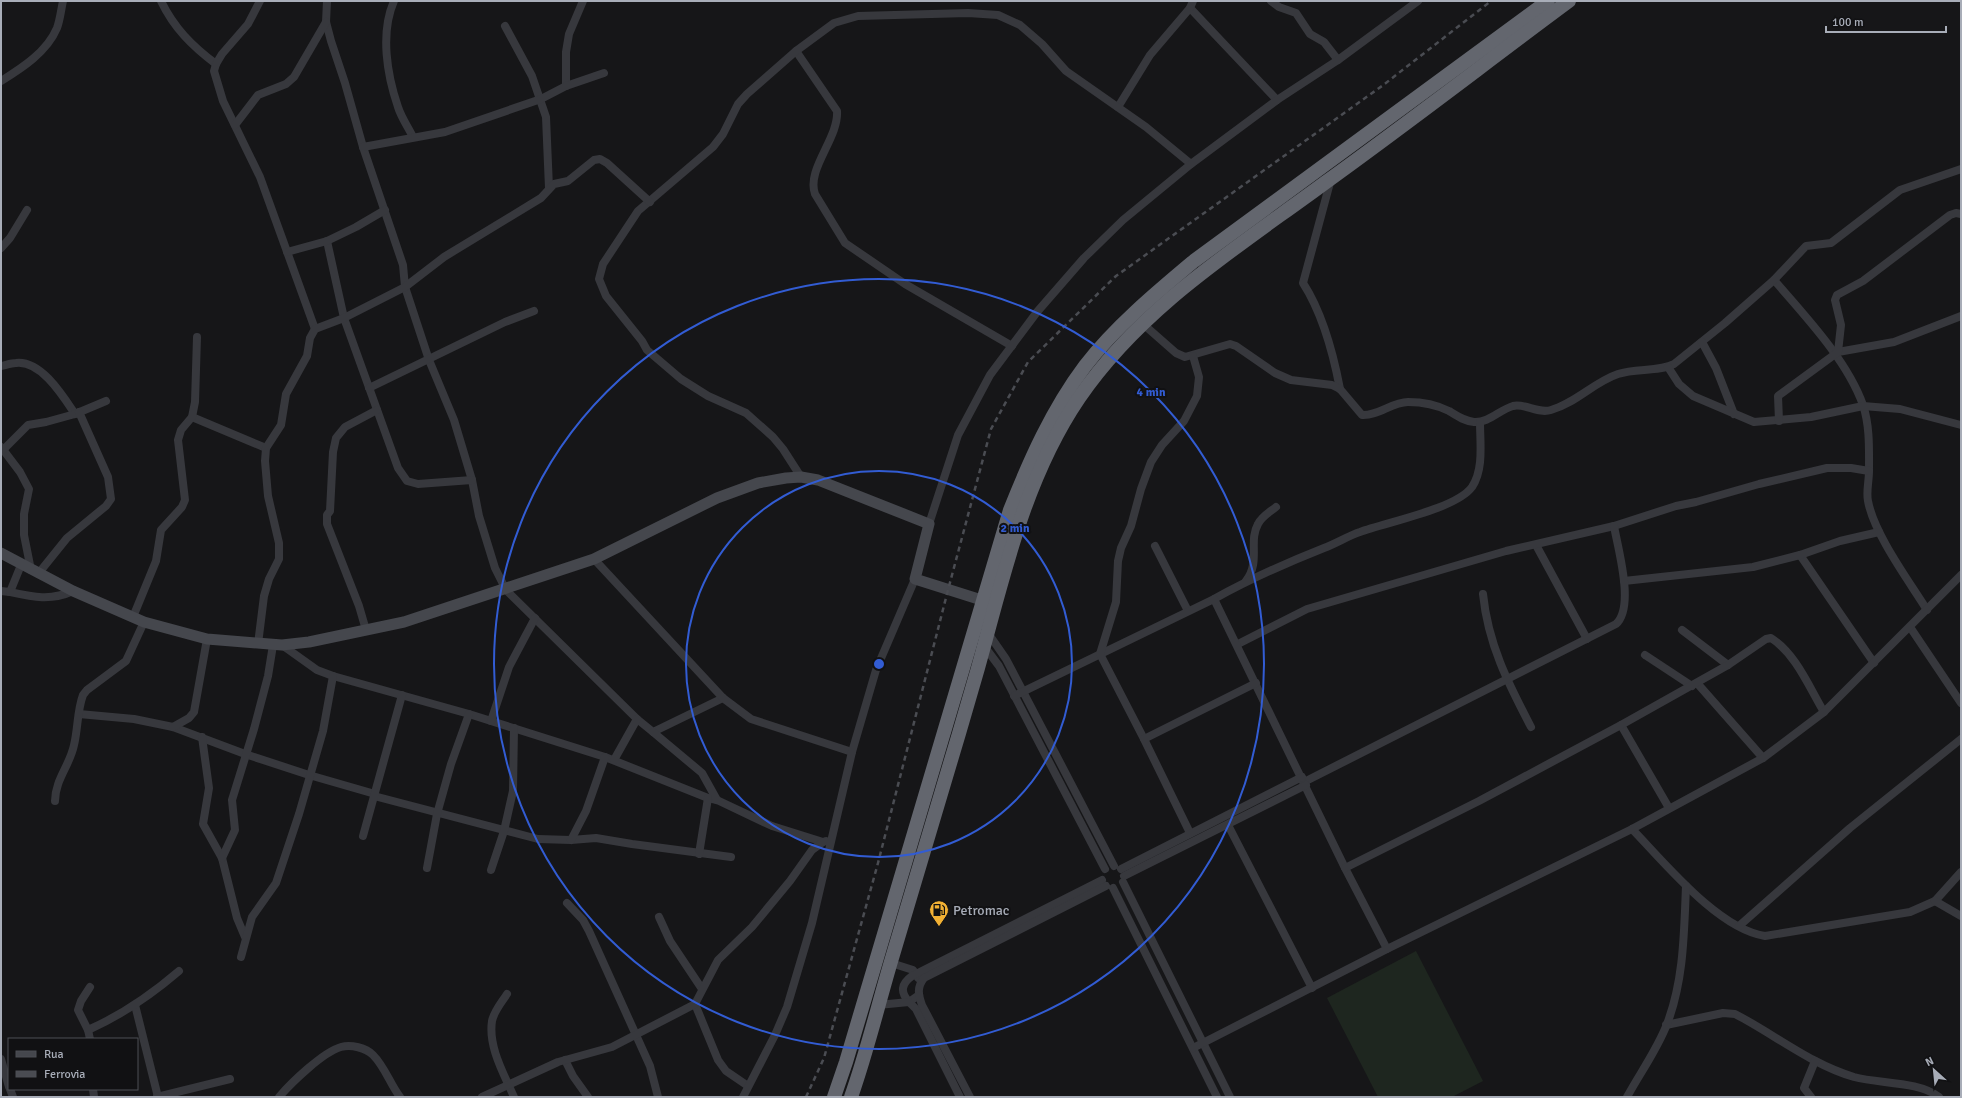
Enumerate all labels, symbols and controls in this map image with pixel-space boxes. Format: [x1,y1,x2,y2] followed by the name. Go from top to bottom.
[1826,8,1946,34] scale bar
[1832,15,1864,30] text: 100 m
[1137,385,1166,400] text: 4 min
[1001,521,1030,536] text: 2 min
[872,657,886,671] centre of rings
[928,899,950,927] fuel station icon: Petromac
[953,902,1010,919] place label: Petromac
[8,1038,138,1090] legend
[44,1047,64,1062] text: Rua
[1914,1050,1954,1090] north arrow
[1923,1054,1936,1069] text: N
[44,1067,85,1082] text: Ferrovia

